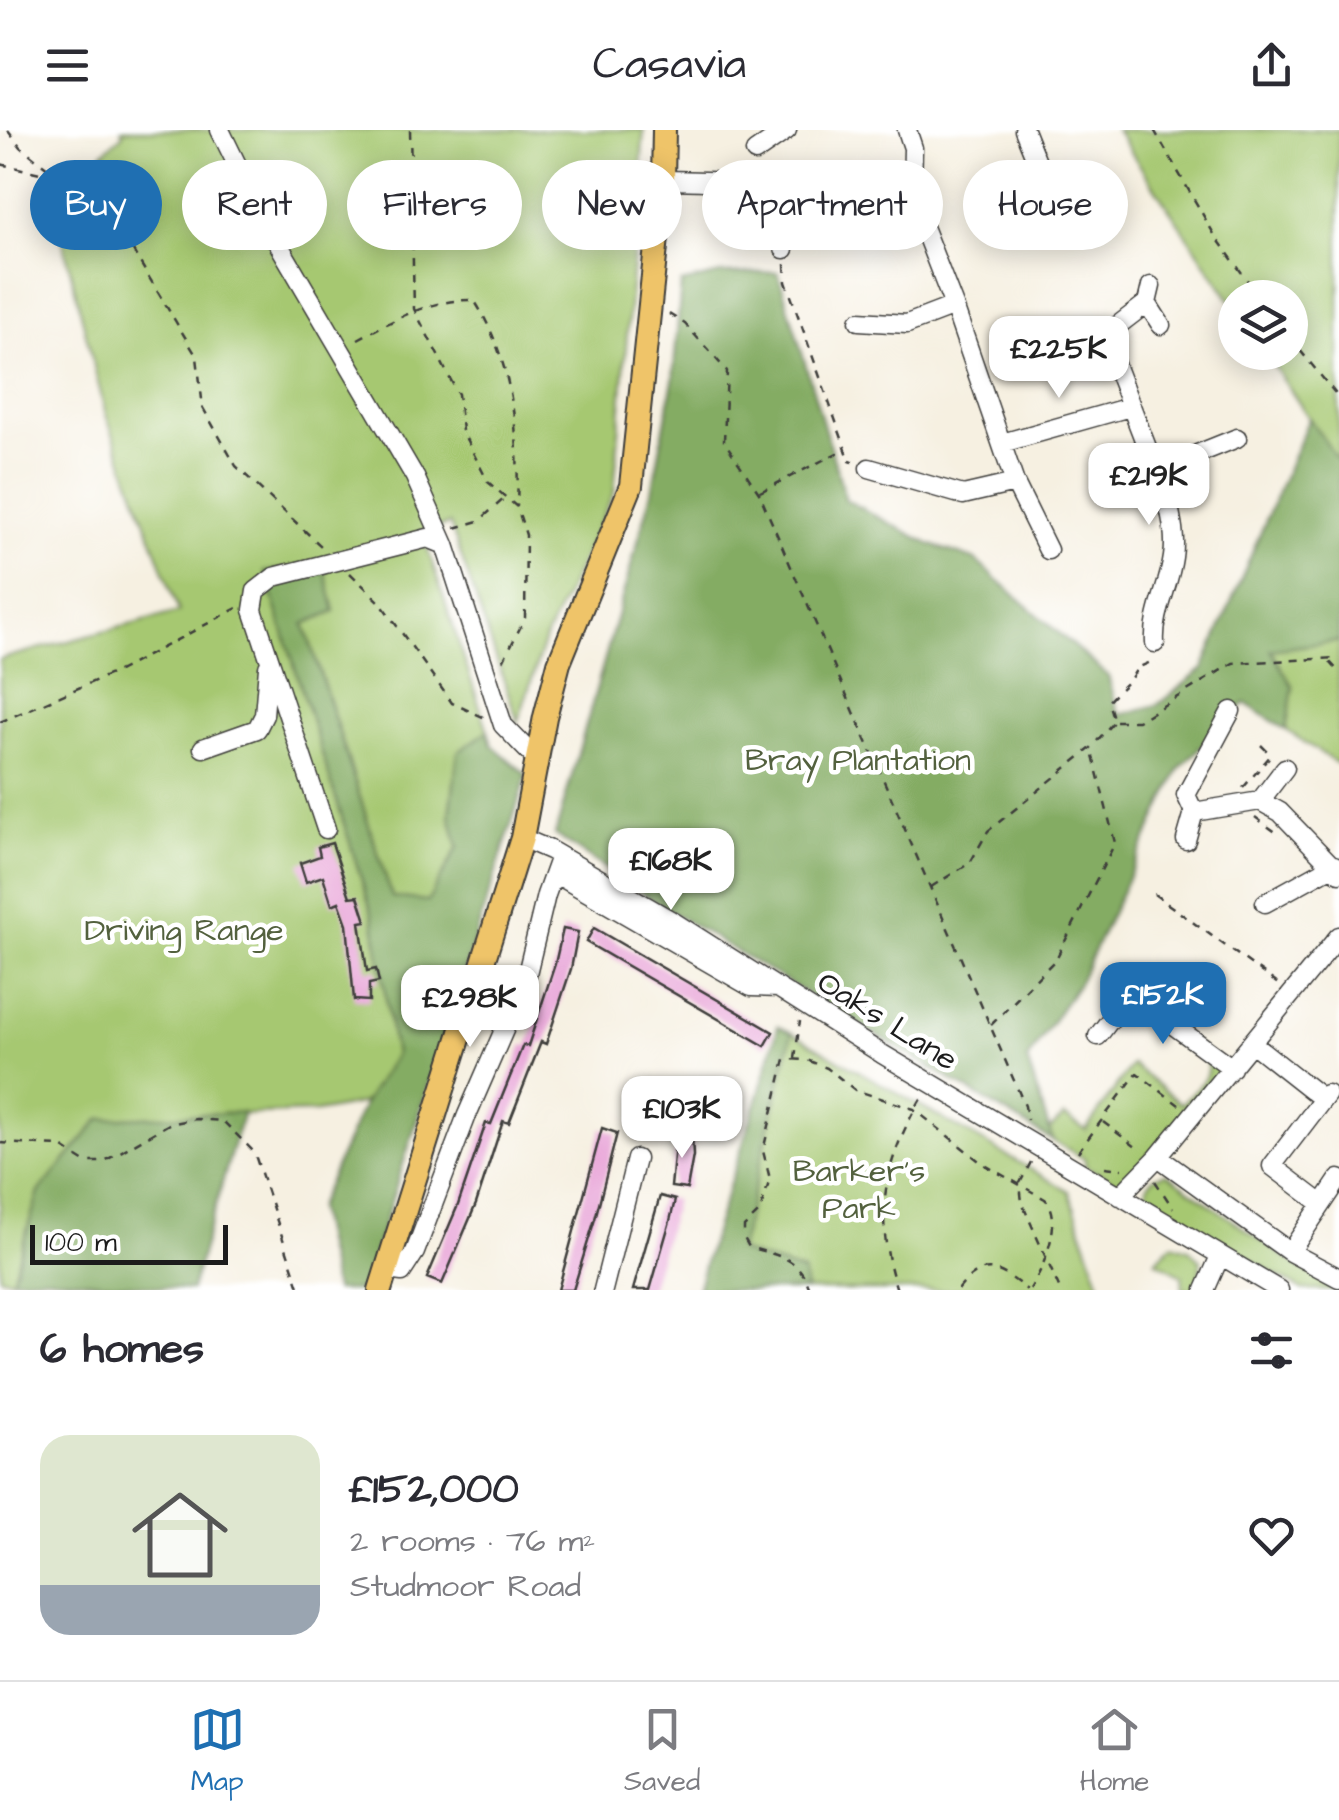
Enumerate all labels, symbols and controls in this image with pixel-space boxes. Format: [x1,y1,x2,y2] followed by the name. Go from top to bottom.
[593,34,746,96] text: Casavia
[40,38,95,93] icon: menu
[1244,38,1299,93] icon: share
[30,160,162,250] chip: Buy
[182,160,327,250] chip: Rent
[347,160,522,250] chip: Filters
[542,160,682,250] chip: New
[702,160,943,250] chip: Apartment
[963,160,1128,250] chip: House
[1218,280,1308,370] map controls
[1218,280,1308,370] button: layers
[989,316,1129,401] pin: £225K
[1011,326,1107,371] text: £225K
[1079,443,1219,528] pin: £219K
[1110,453,1188,498] text: £219K
[745,738,971,783] park label: Bray Plantation
[601,828,741,913] pin: £168K
[630,838,712,883] text: £168K
[85,908,283,953] park label: Driving Range
[808,960,966,1082] street label: Oaks Lane
[1093,962,1233,1047] pin: £152K
[400,965,540,1050] pin: £298K
[1122,972,1204,1017] text: £152K
[423,975,517,1020] text: £298K
[612,1076,752,1161] pin: £103K
[643,1086,721,1131] text: £103K
[793,1149,925,1231] park label: Barker's Park
[30,1220,228,1264] scale bar
[45,1223,117,1262] text: 100 m
[40,1321,204,1379] text: 6 homes
[1244,1323,1299,1378] icon: filters
[350,1461,519,1519] text: £152,000
[120,1475,240,1595] icon: home
[1244,1508,1299,1563] icon: heart
[350,1519,595,1564] text: 2 rooms · 76 m²
[350,1564,581,1609] text: Studmoor Road
[190,1702,245,1801] tab: Map
[624,1702,700,1801] tab: Saved
[1080,1702,1149,1801] tab: Home

